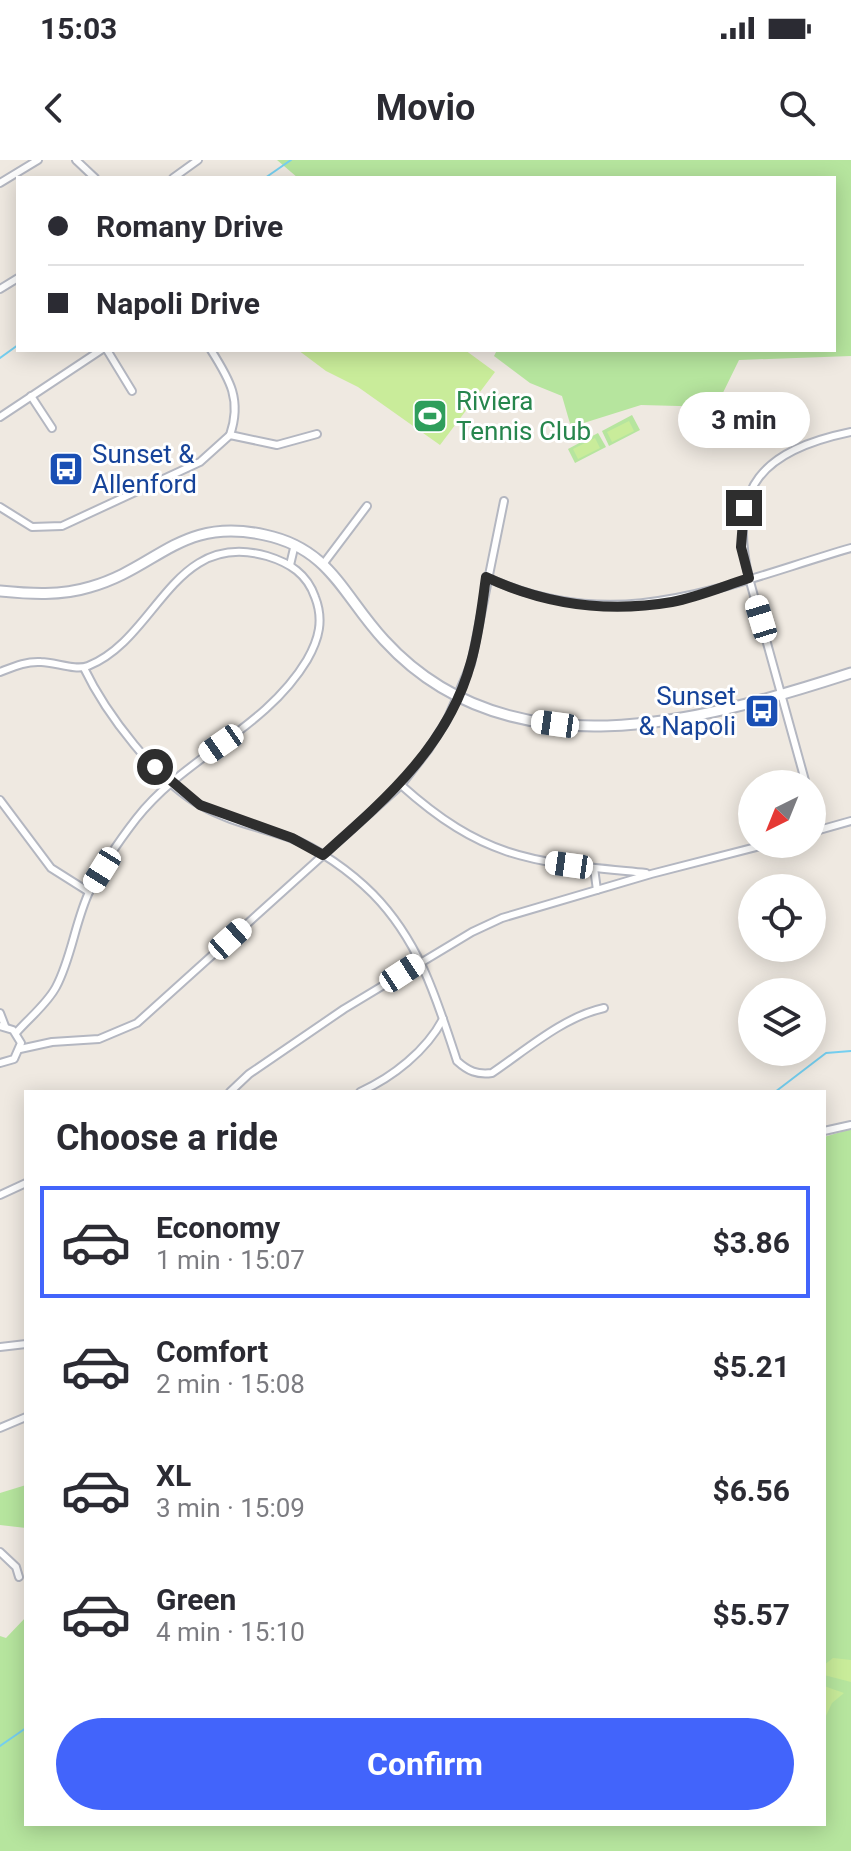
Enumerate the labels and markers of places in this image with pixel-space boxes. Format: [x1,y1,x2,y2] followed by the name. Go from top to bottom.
[456,386,591,446] place label: Riviera Tennis Club
[411,397,449,435] sports icon: Riviera Tennis Club
[92,439,197,499] place label: Sunset & Allenford
[47,450,85,488] bus stop icon: Sunset & Allenford
[639,681,736,741] place label: Sunset & Napoli
[743,692,781,730] bus stop icon: Sunset & Napoli

